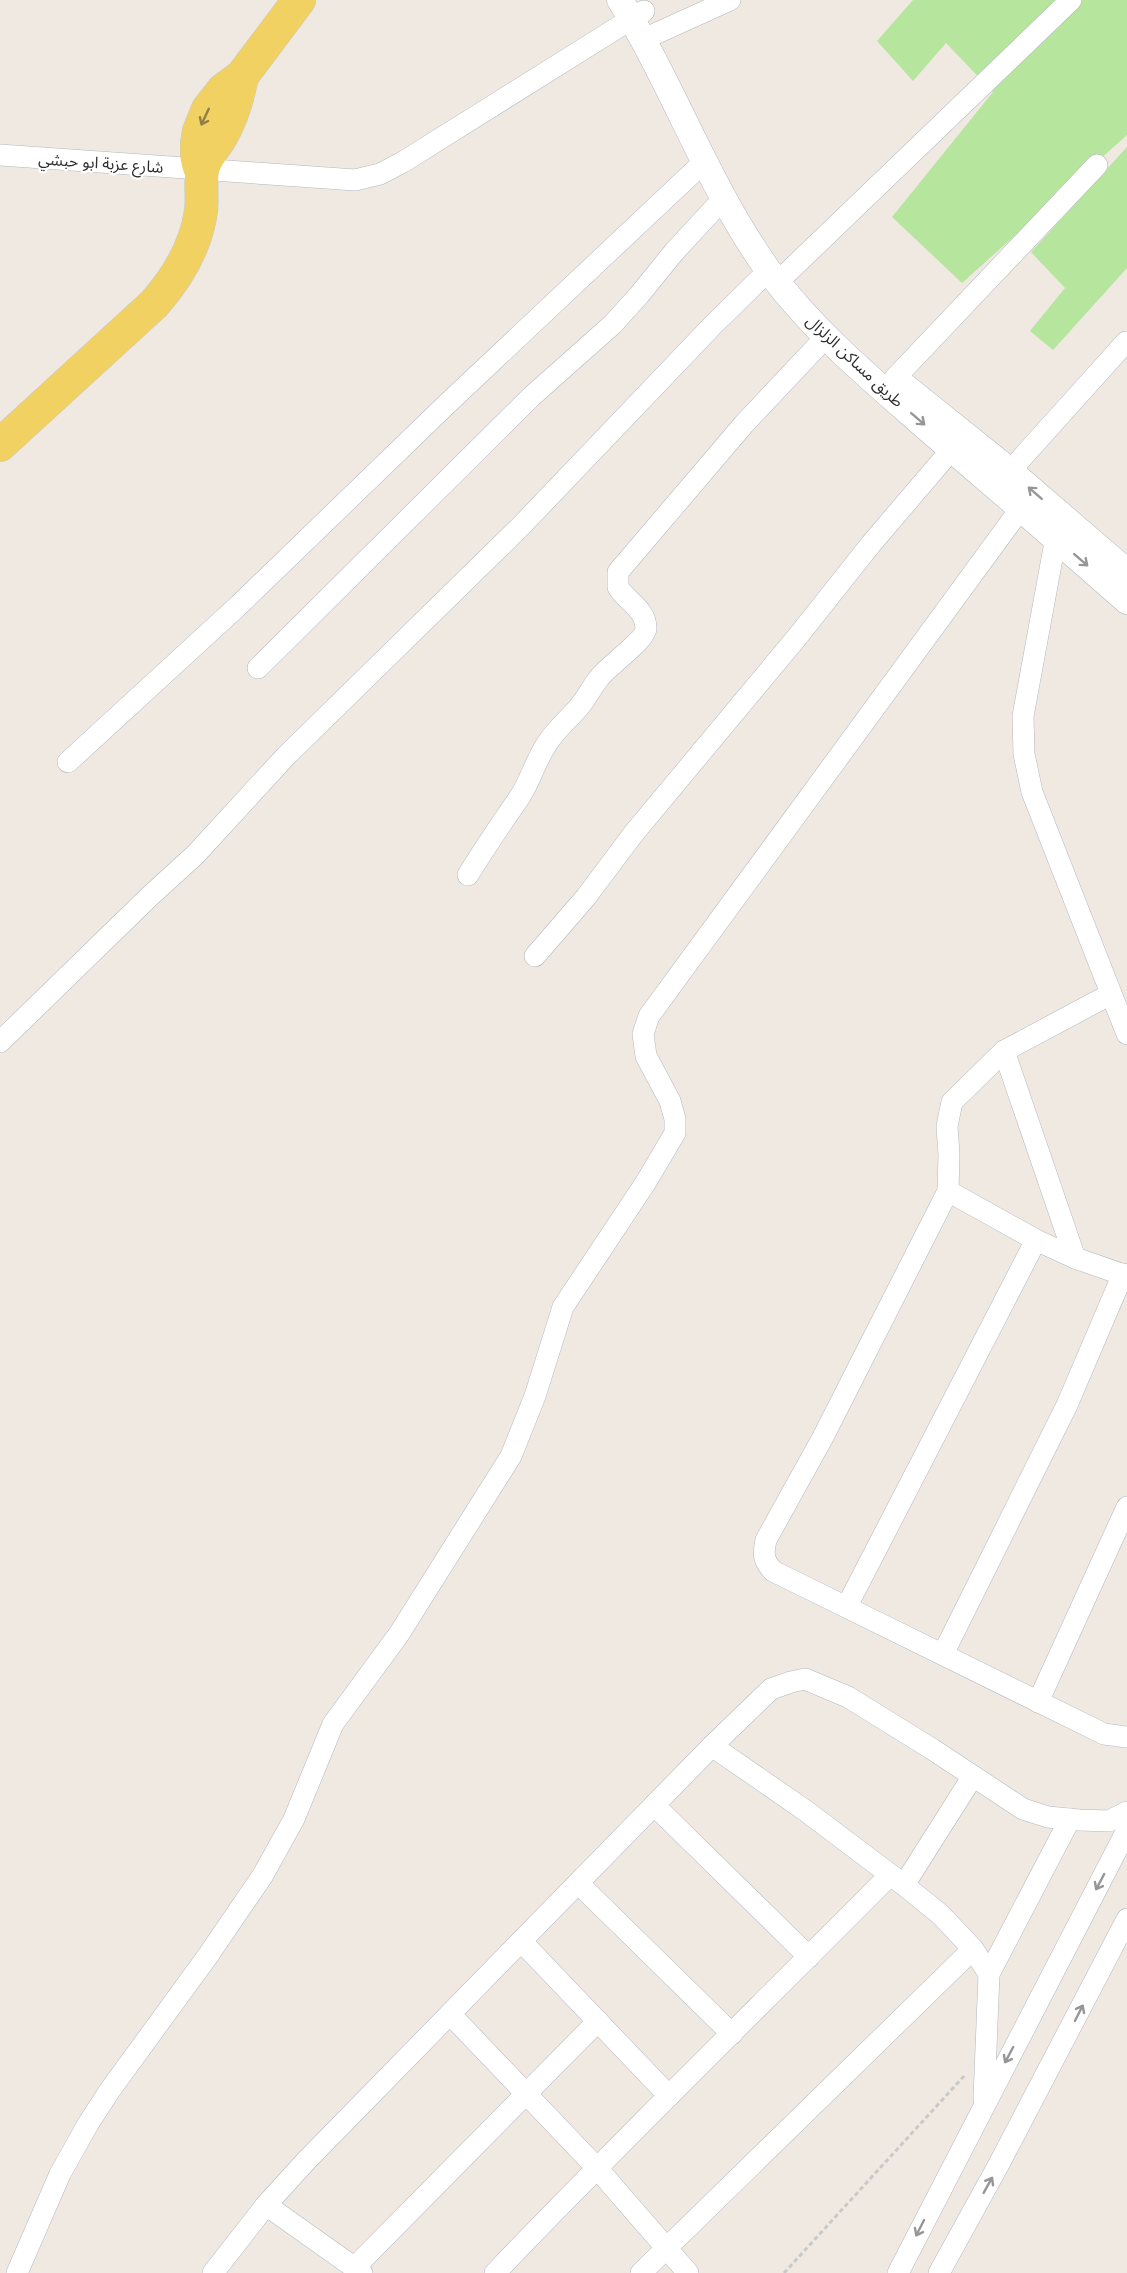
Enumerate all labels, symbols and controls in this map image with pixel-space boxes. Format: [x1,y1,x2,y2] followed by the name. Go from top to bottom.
[199,107,210,125] one-way arrow
[38,149,164,180] street label: شارع عزبة ابو حبشي
[802,311,908,412] street label: طريق مساكن الزلزال
[910,412,925,426] one-way arrow
[1028,486,1043,500] one-way arrow
[1073,554,1089,567] one-way arrow
[1094,1873,1106,1890] one-way arrow
[1074,2004,1085,2022] one-way arrow
[1003,2045,1014,2063] one-way arrow
[982,2177,994,2194] one-way arrow
[914,2219,926,2237] one-way arrow

